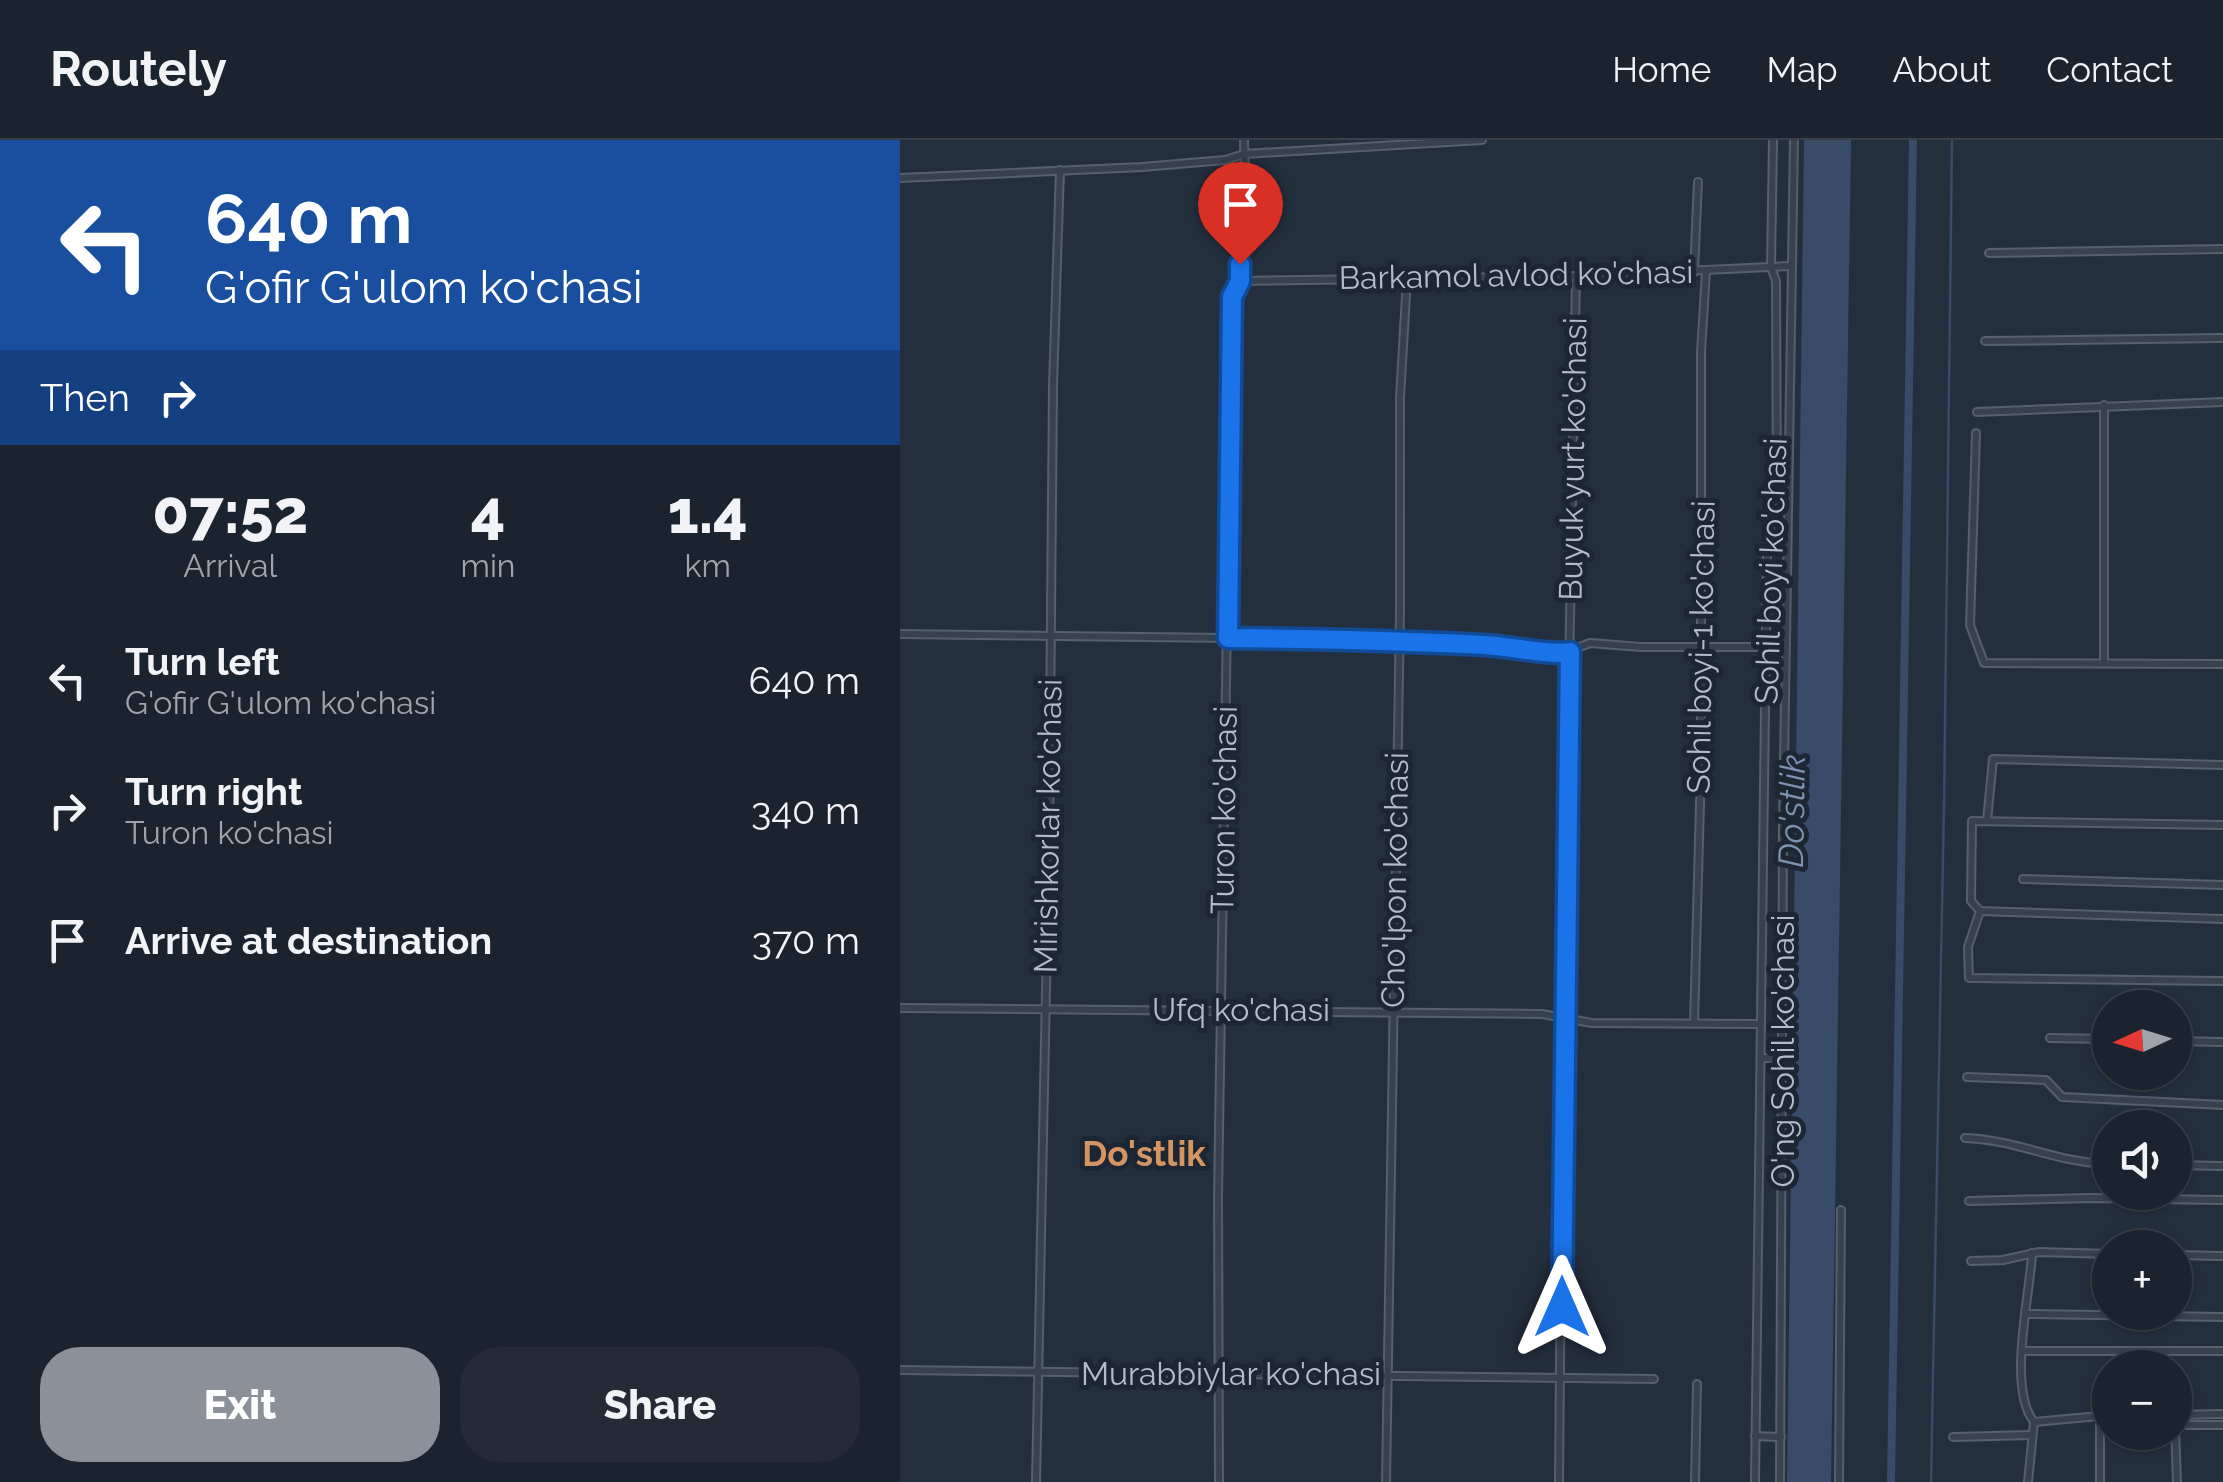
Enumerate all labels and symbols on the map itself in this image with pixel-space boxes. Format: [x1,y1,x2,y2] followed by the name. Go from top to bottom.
[1198,162,1283,265] pin
[1338,253,1693,296] street label: Barkamol avlod ko'chasi
[1552,317,1593,601] street label: Buyuk yurt ko'chasi
[1747,437,1794,705] street label: Sohil boyi ko'chasi
[1679,500,1722,794] street label: Sohil boyi-1 ko'chasi
[1026,678,1069,974] street label: Mirishkorlar ko'chasi
[1203,705,1244,914] street label: Turon ko'chasi
[1374,752,1415,1008] street label: Cho'lpon ko'chasi
[1770,754,1813,868] water label: Do'stlik
[1764,915,1801,1187] street label: O'ng Sohil ko'chasi
[2092,990,2192,1090] north arrow
[1152,991,1330,1028] street label: Ufq ko'chasi
[1082,1133,1206,1174] district label: Do'stlik
[1510,1255,1614,1359] position arrow
[1081,1355,1381,1392] street label: Murabbiylar ko'chasi

